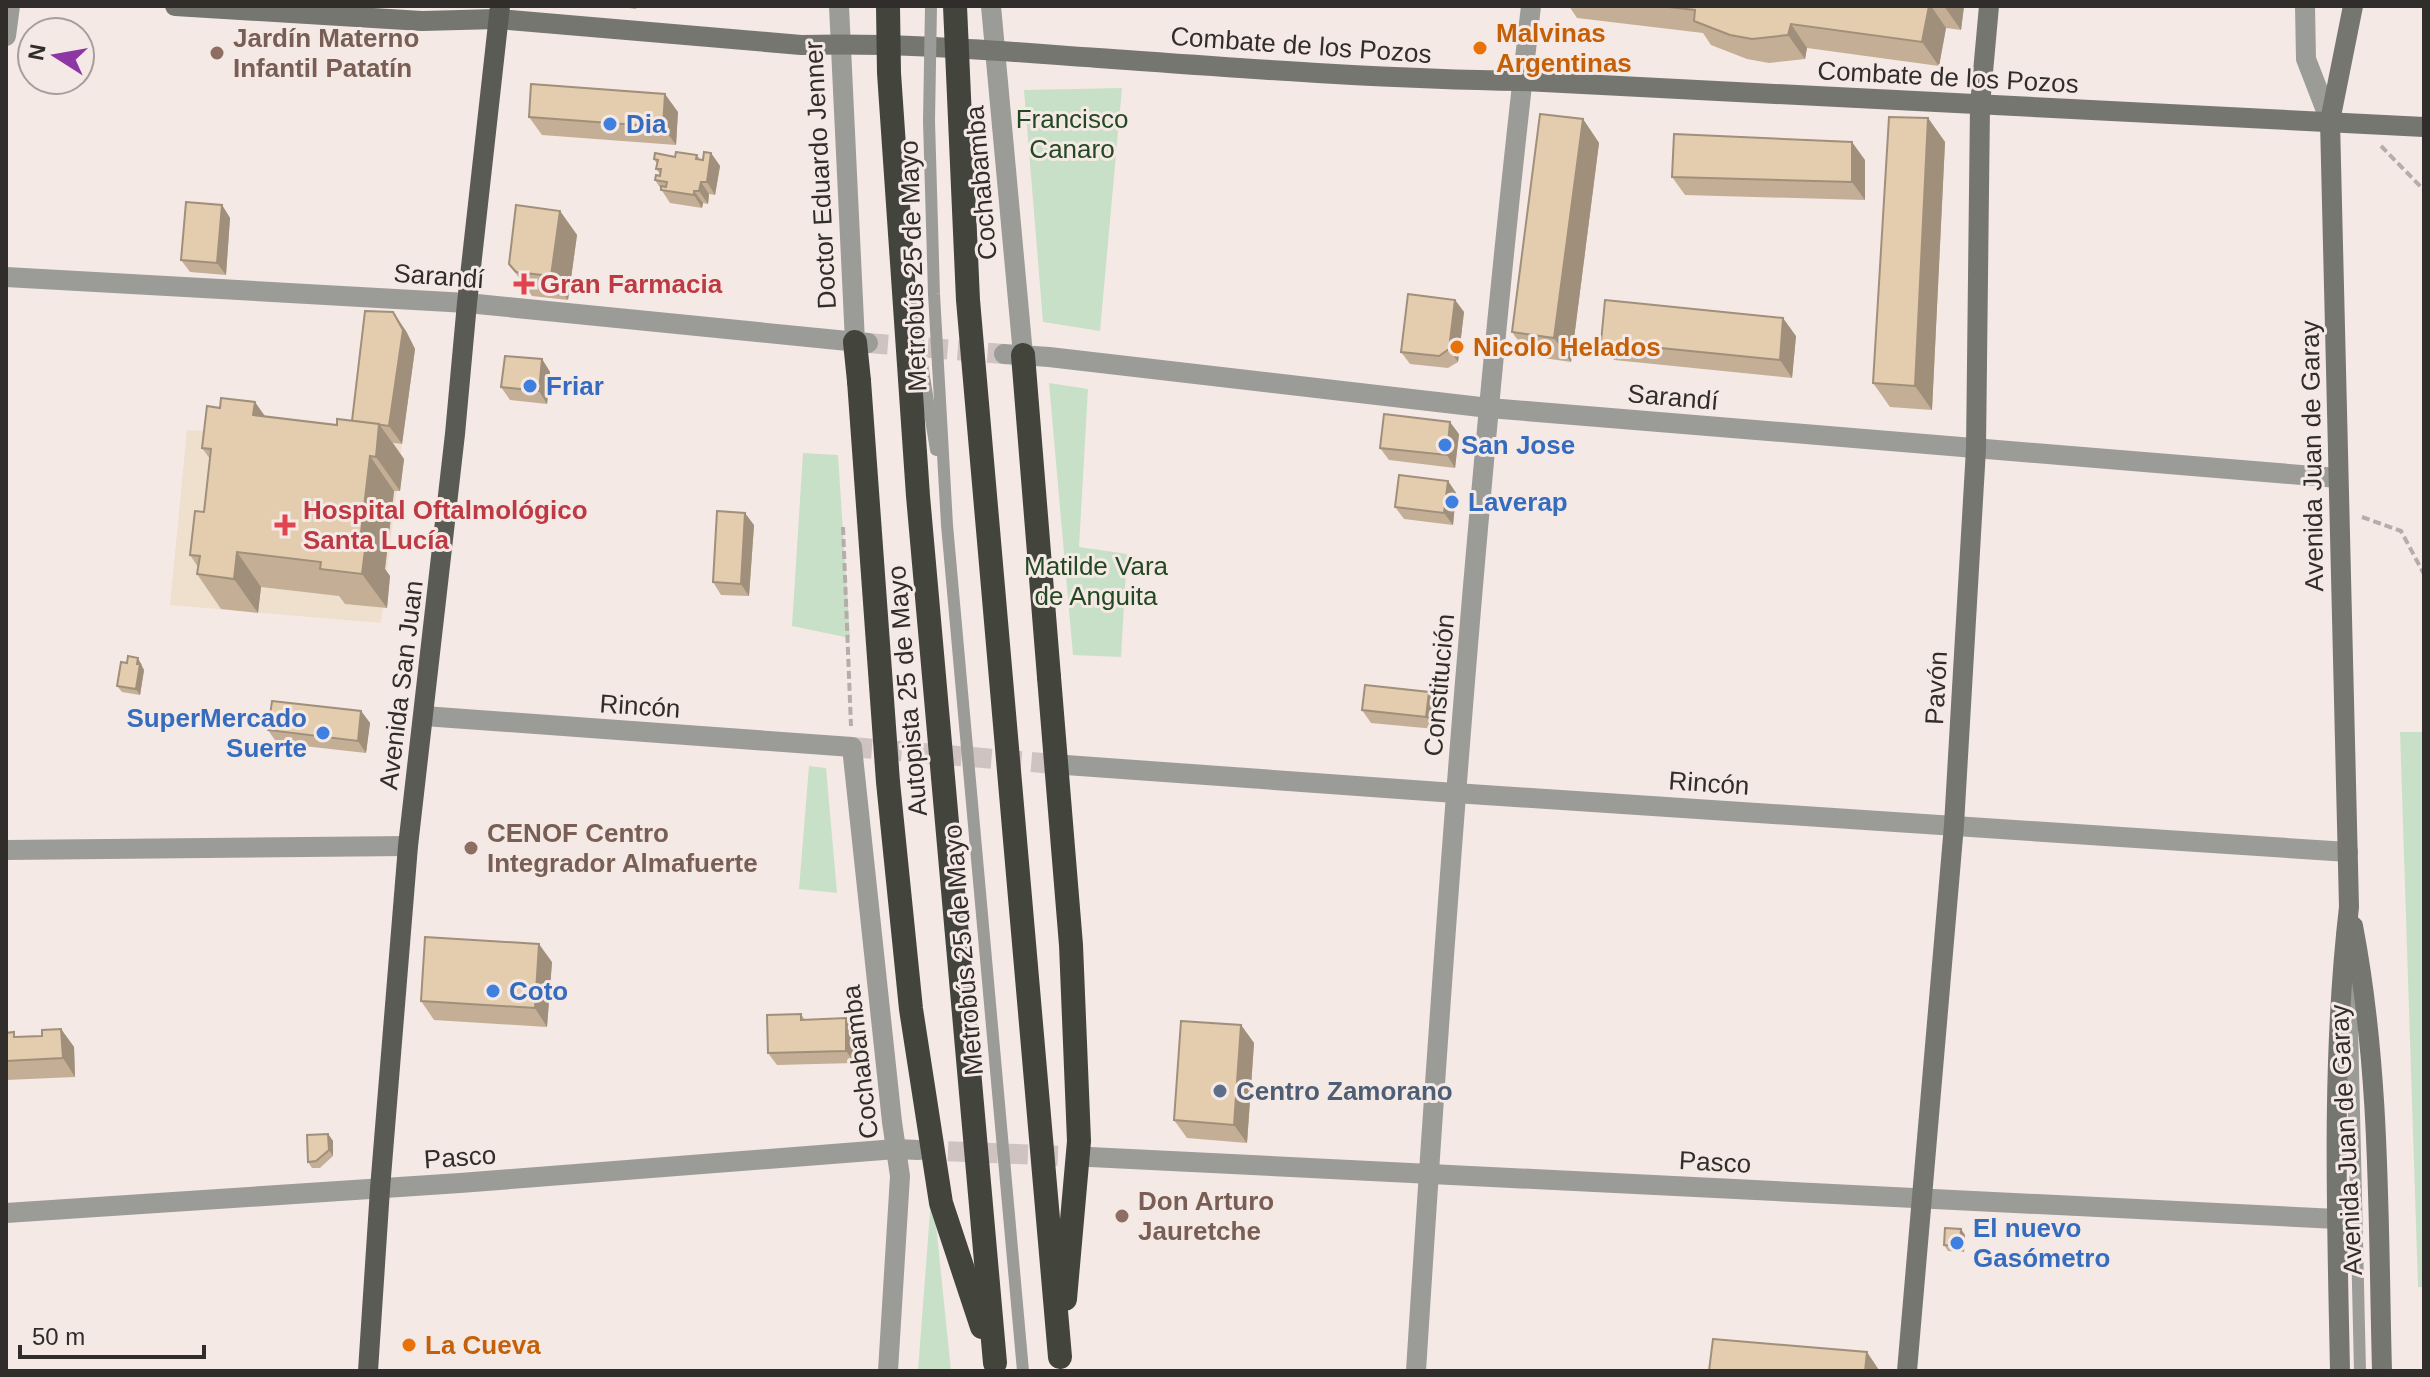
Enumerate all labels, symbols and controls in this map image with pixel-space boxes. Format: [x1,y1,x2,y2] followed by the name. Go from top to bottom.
[16,16,96,96] north arrow
[1496,18,1632,78] place label: Malvinas Argentinas
[1169,21,1433,69] street label: Combate de los Pozos
[233,23,419,83] place label: Jardín Materno Infantil Patatín
[1471,39,1489,57] marker: Malvinas Argentinas
[798,40,842,310] street label: Doctor Eduardo Jenner
[23,42,51,62] text: N
[208,44,226,62] marker: Jardín Materno Infantil Patatín
[1817,55,2079,99] street label: Combate de los Pozos
[959,104,1003,261] street label: Cochabamba
[1016,104,1128,164] park label: Francisco Canaro
[626,109,667,139] place label: Dia
[601,115,619,133] marker: Dia
[894,140,932,392] street label: Metrobús 25 de Mayo
[393,258,486,294] street label: Sarandí
[540,269,723,299] place label: Gran Farmacia
[515,275,533,293] marker: Gran Farmacia
[2295,320,2329,592] street label: Avenida Juan de Garay
[1473,332,1661,362] place label: Nicolo Helados
[1448,338,1466,356] marker: Nicolo Helados
[546,371,604,401] place label: Friar
[521,377,539,395] marker: Friar
[1626,378,1720,416] street label: Sarandí
[1461,430,1575,460] place label: San Jose
[1436,436,1454,454] marker: San Jose
[1468,487,1568,517] place label: Laverap
[1443,493,1461,511] marker: Laverap
[303,495,588,555] place label: Hospital Oftalmológico Santa Lucía
[274,514,296,536] marker: Hospital Oftalmológico Santa Lucía
[1024,551,1169,611] park label: Matilde Vara de Anguita
[881,564,933,818] street label: Autopista 25 de Mayo
[373,579,429,791] street label: Avenida San Juan
[1418,612,1460,758] street label: Constitución
[1919,650,1953,726] street label: Pavón
[599,688,681,724] street label: Rincón
[126,703,307,763] place label: SuperMercado Suerte
[314,724,332,742] marker: SuperMercado Suerte
[1668,765,1750,801] street label: Rincón
[487,818,758,878] place label: CENOF Centro Integrador Almafuerte
[937,823,989,1077] street label: Metrobús 25 de Mayo
[462,839,480,857] marker: CENOF Centro Integrador Almafuerte
[509,976,568,1006] place label: Coto
[484,982,502,1000] marker: Coto
[836,983,884,1141] street label: Cochabamba
[2324,1004,2368,1276] street label: Avenida Juan de Garay
[1236,1076,1453,1106] place label: Centro Zamorano
[1211,1082,1229,1100] marker: Centro Zamorano
[423,1140,497,1174] street label: Pasco
[1678,1145,1752,1179] street label: Pasco
[1138,1186,1274,1246] place label: Don Arturo Jauretche
[1113,1207,1131,1225] marker: Don Arturo Jauretche
[1973,1213,2110,1273] place label: El nuevo Gasómetro
[1948,1234,1966,1252] marker: El nuevo Gasómetro
[20,1309,204,1359] scale bar
[32,1323,85,1350] text: 50 m
[425,1330,541,1360] place label: La Cueva
[400,1336,418,1354] marker: La Cueva

